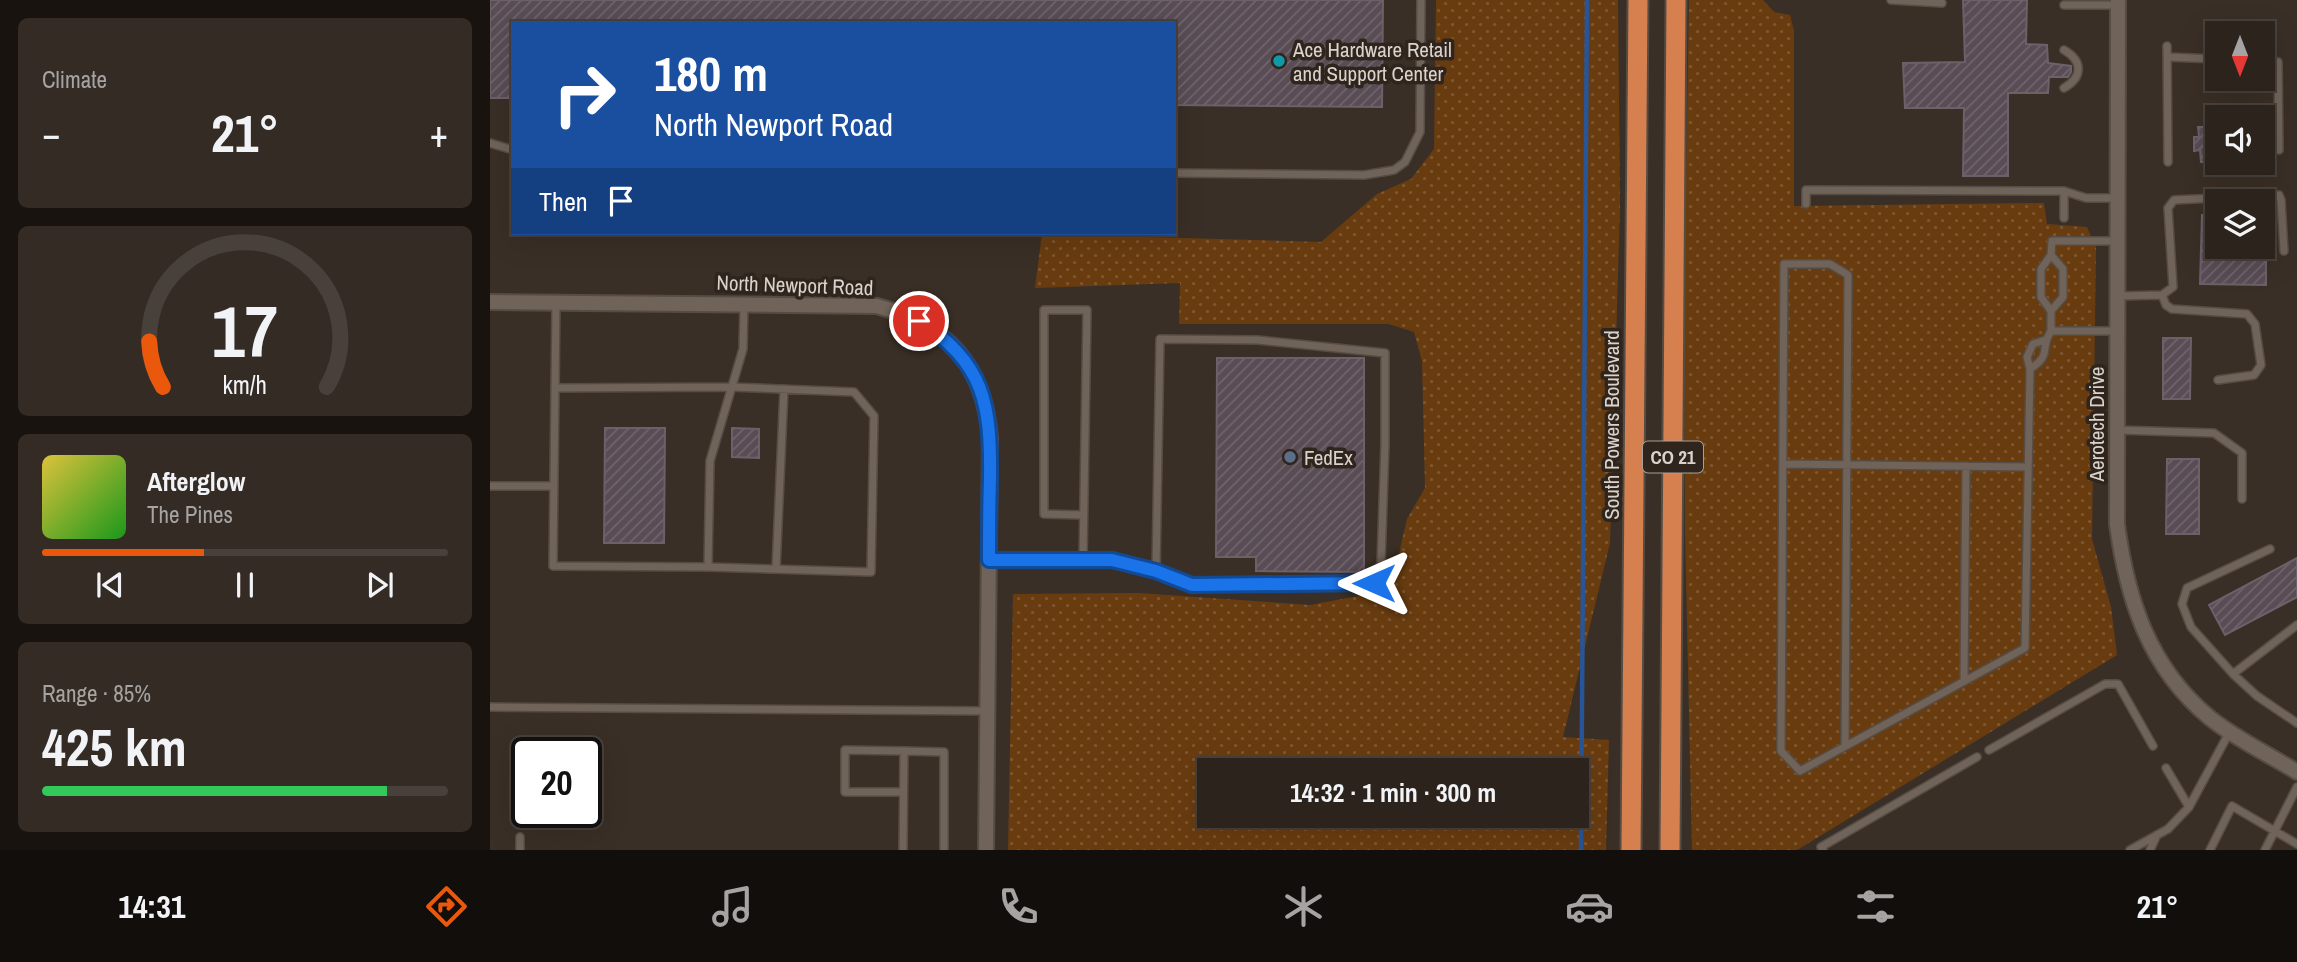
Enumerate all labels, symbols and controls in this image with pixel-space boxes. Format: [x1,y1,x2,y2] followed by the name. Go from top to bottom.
[2205,21,2275,91] north arrow
[2205,21,2275,259] map controls
[1292,35,1452,88] place label: Ace Hardware Retail and Support Center
[654,40,768,106] text: 180 m
[539,49,630,140] icon: right
[1271,53,1287,69] marker: Ace Hardware Retail and Support Center
[42,64,107,95] text: Climate
[211,98,279,168] text: 21°
[654,103,893,146] text: North Newport Road
[2205,105,2275,175] button: sound
[42,108,60,159] text: −
[430,108,448,159] text: +
[602,182,640,220] icon: arrive
[539,184,588,219] text: Then
[2205,189,2275,259] button: layers
[716,268,874,302] street label: North Newport Road
[212,282,278,380] text: 17
[889,291,949,351] pin
[900,302,938,340] icon: arrive
[1597,330,1626,520] street label: South Powers Boulevard
[2082,367,2111,482] street label: Aerotech Drive
[223,368,267,402] text: km/h
[1643,442,1703,472] road number: CO 21
[1304,443,1353,472] place label: FedEx
[1282,449,1298,465] marker: FedEx
[147,464,245,499] text: Afterglow
[147,499,233,530] text: The Pines
[1337,546,1411,620] position arrow
[91,566,129,604] icon: previous
[226,566,264,604] icon: pause
[361,566,399,604] icon: next
[42,678,151,709] text: Range · 85%
[42,712,187,782] text: 425 km
[511,737,602,828] speed limit sign: 20
[1290,775,1496,810] text: 14:32 · 1 min · 300 m
[422,882,471,931] icon: directions
[708,882,757,931] icon: music
[994,882,1043,931] icon: phone
[1279,882,1328,931] icon: climate
[1565,882,1614,931] icon: car
[1851,882,1900,931] icon: filters
[118,885,185,928] text: 14:31
[2137,885,2179,928] text: 21°

